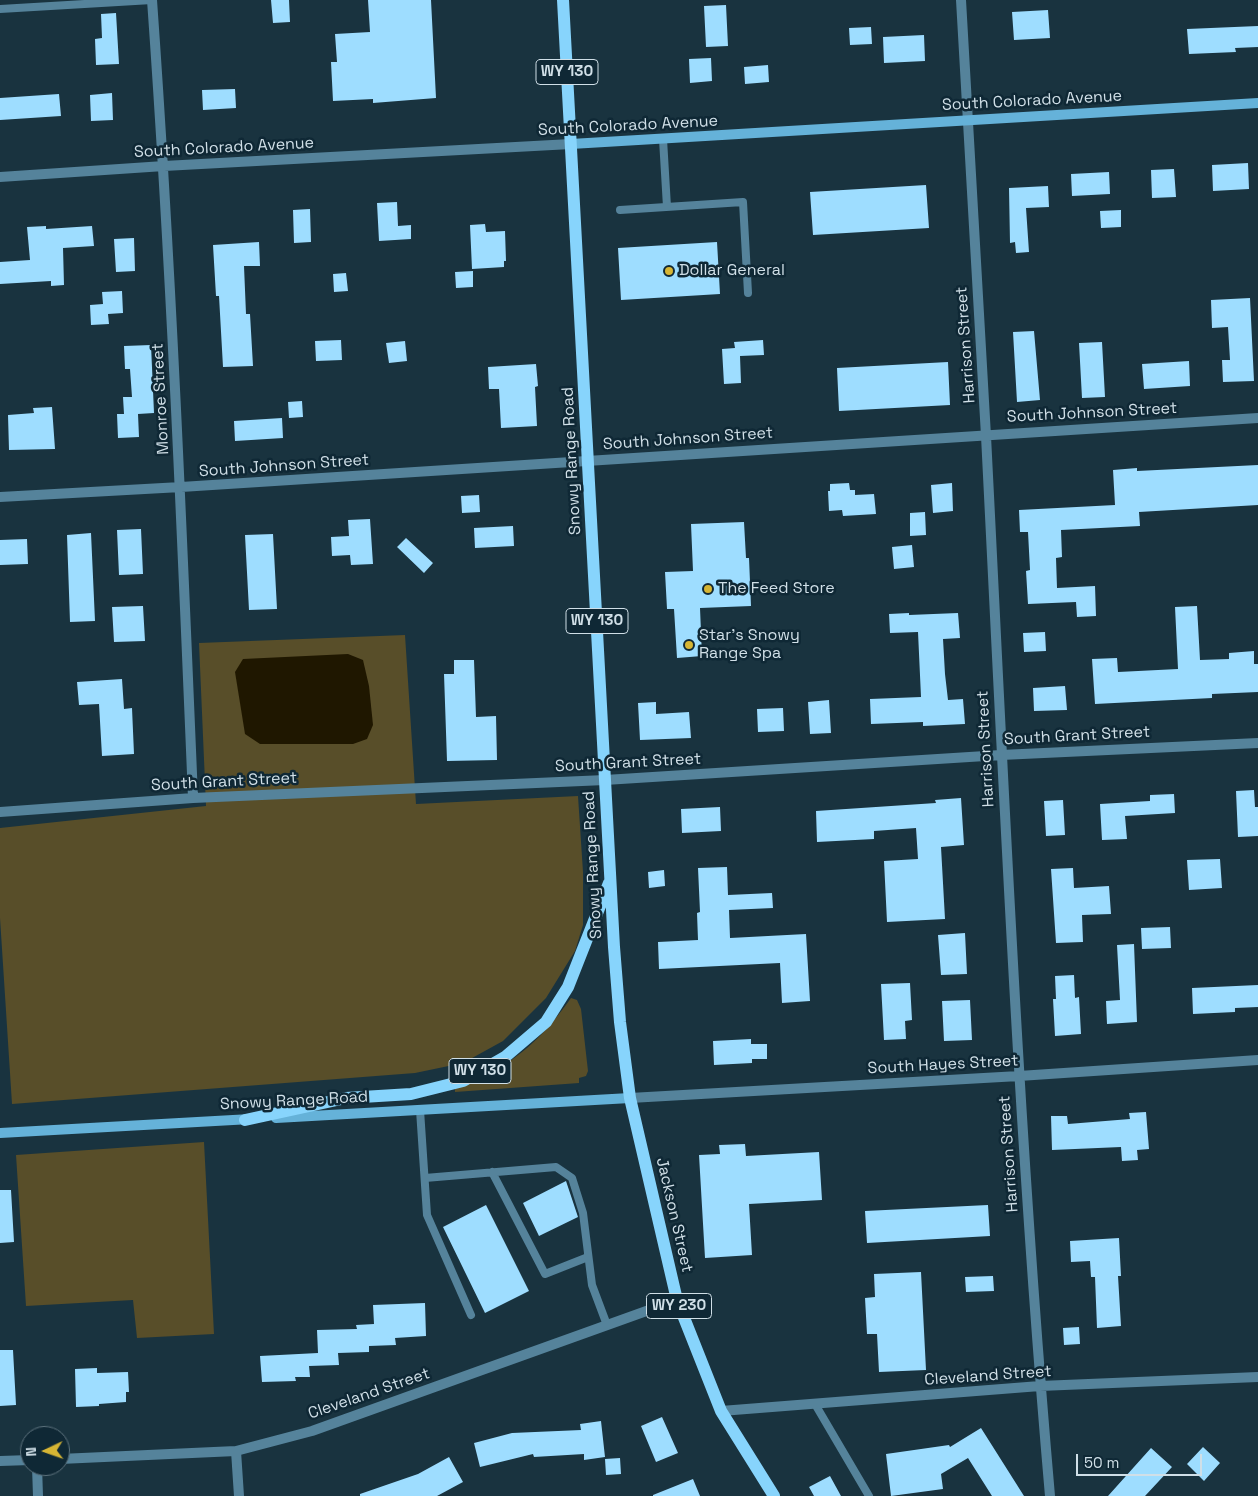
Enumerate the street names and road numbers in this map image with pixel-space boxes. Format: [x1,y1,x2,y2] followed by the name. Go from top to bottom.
[536,60,598,84] road number: WY 130
[941,87,1123,115] street label: South Colorado Avenue
[537,112,719,140] street label: South Colorado Avenue
[133,134,315,162] street label: South Colorado Avenue
[952,286,980,404] street label: Harrison Street
[148,343,174,455] street label: Monroe Street
[559,386,585,536] street label: Snowy Range Road
[1006,399,1178,427] street label: South Johnson Street
[602,423,774,455] street label: South Johnson Street
[198,450,370,482] street label: South Johnson Street
[566,608,628,634] road number: WY 130
[973,690,999,808] street label: Harrison Street
[1003,723,1151,749] street label: South Grant Street
[554,750,702,776] street label: South Grant Street
[150,769,298,795] street label: South Grant Street
[580,790,606,940] street label: Snowy Range Road
[867,1051,1019,1079] street label: South Hayes Street
[449,1058,511,1084] road number: WY 130
[219,1088,369,1114] street label: Snowy Range Road
[995,1095,1023,1213] street label: Harrison Street
[651,1156,697,1274] street label: Jackson Street
[646,1294,712,1318] road number: WY 230
[924,1362,1052,1390] street label: Cleveland Street
[306,1364,432,1424] street label: Cleveland Street

